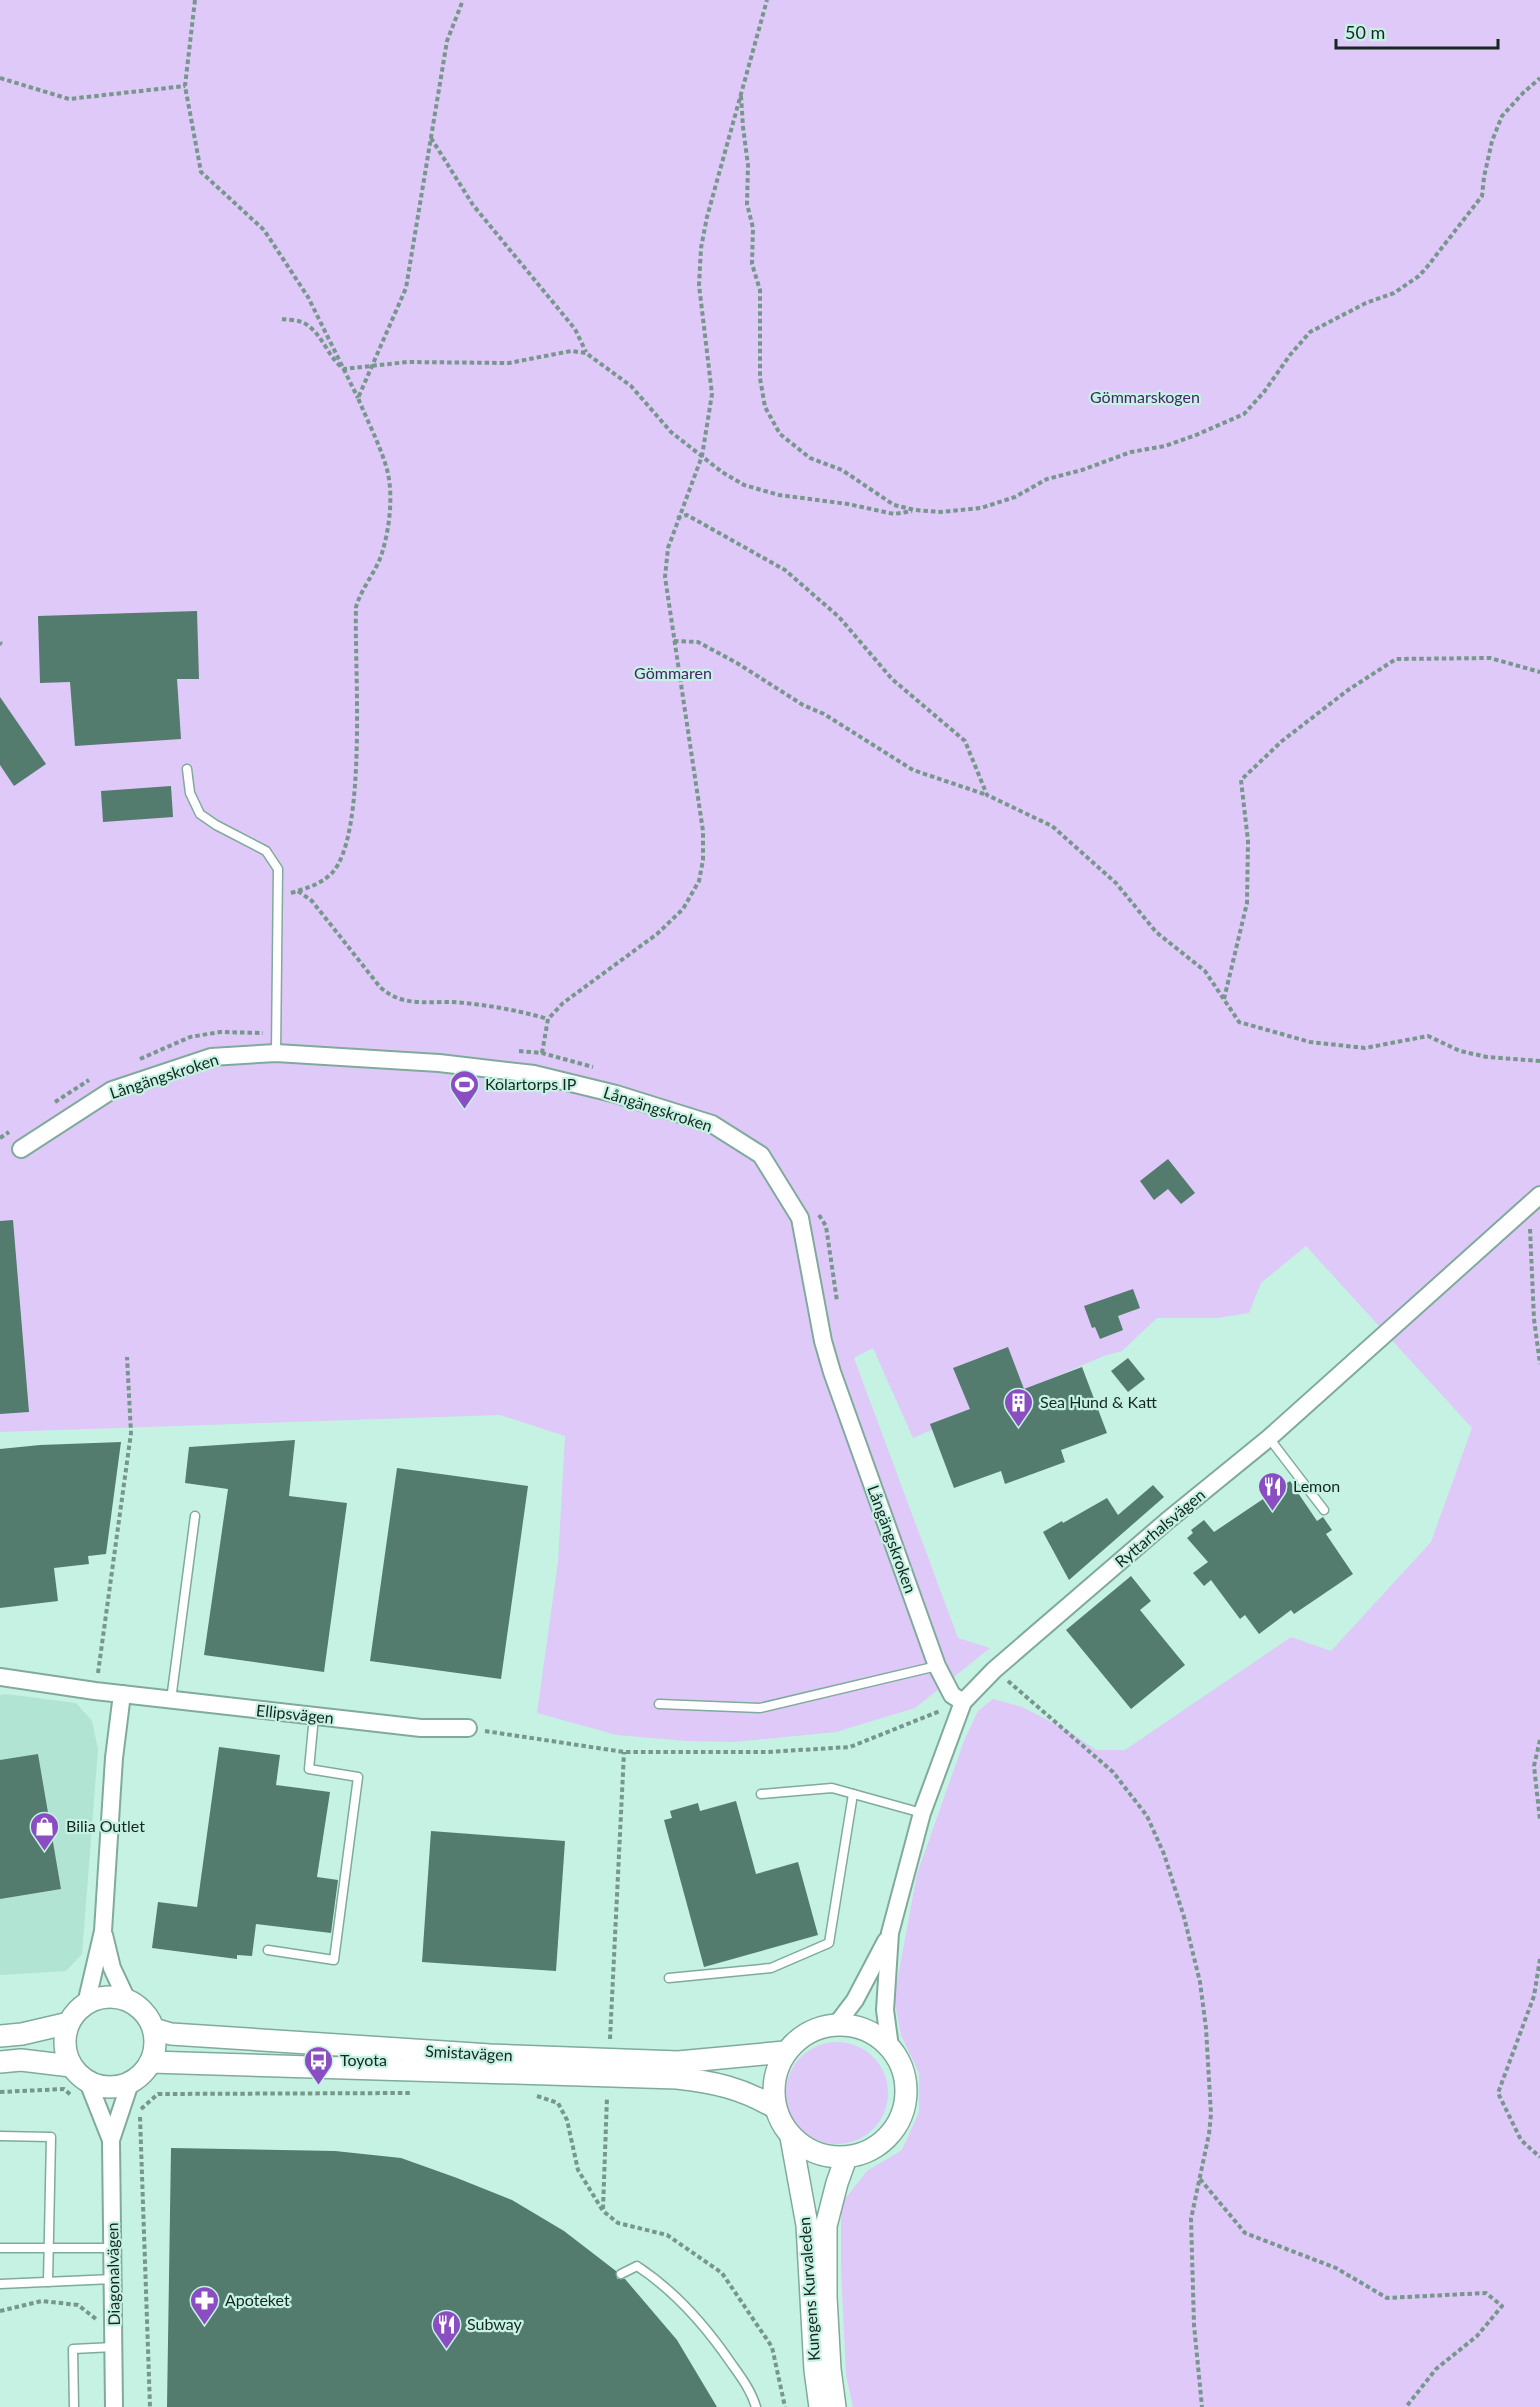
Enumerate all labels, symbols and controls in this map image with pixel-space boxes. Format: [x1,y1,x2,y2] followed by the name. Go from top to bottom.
[1336,12,1498,50] scale bar
[1345,21,1385,43] text: 50 m
[1090,387,1200,406] park label: Gömmarskogen
[634,663,712,682] park label: Gömmaren
[107,1049,221,1102] street label: Långängskroken
[448,1068,480,1110] sports icon: Kolartorps IP
[485,1074,577,1093] place label: Kolartorps IP
[601,1082,715,1135] street label: Långängskroken
[1003,1386,1035,1428] building icon: Sea Hund & Katt
[1040,1392,1157,1411] place label: Sea Hund & Katt
[1256,1470,1288,1512] restaurant icon: Lemon
[1293,1476,1340,1495] place label: Lemon
[864,1482,921,1595] street label: Långängskroken
[1111,1484,1209,1571] street label: Ryttarhalsvägen
[255,1700,335,1727] street label: Ellipsvägen
[29,1810,61,1852] shop icon: Bilia Outlet
[66,1816,145,1835] place label: Bilia Outlet
[425,2041,513,2064] street label: Smistavägen
[303,2044,335,2086] bus stop icon: Toyota
[340,2050,387,2069] place label: Toyota
[794,2216,823,2362] street label: Kungens Kurvaleden
[102,2222,123,2326] street label: Diagonalvägen
[188,2284,220,2326] pharmacy icon: Apoteket
[225,2290,290,2309] place label: Apoteket
[430,2308,462,2350] restaurant icon: Subway
[467,2314,523,2333] place label: Subway

